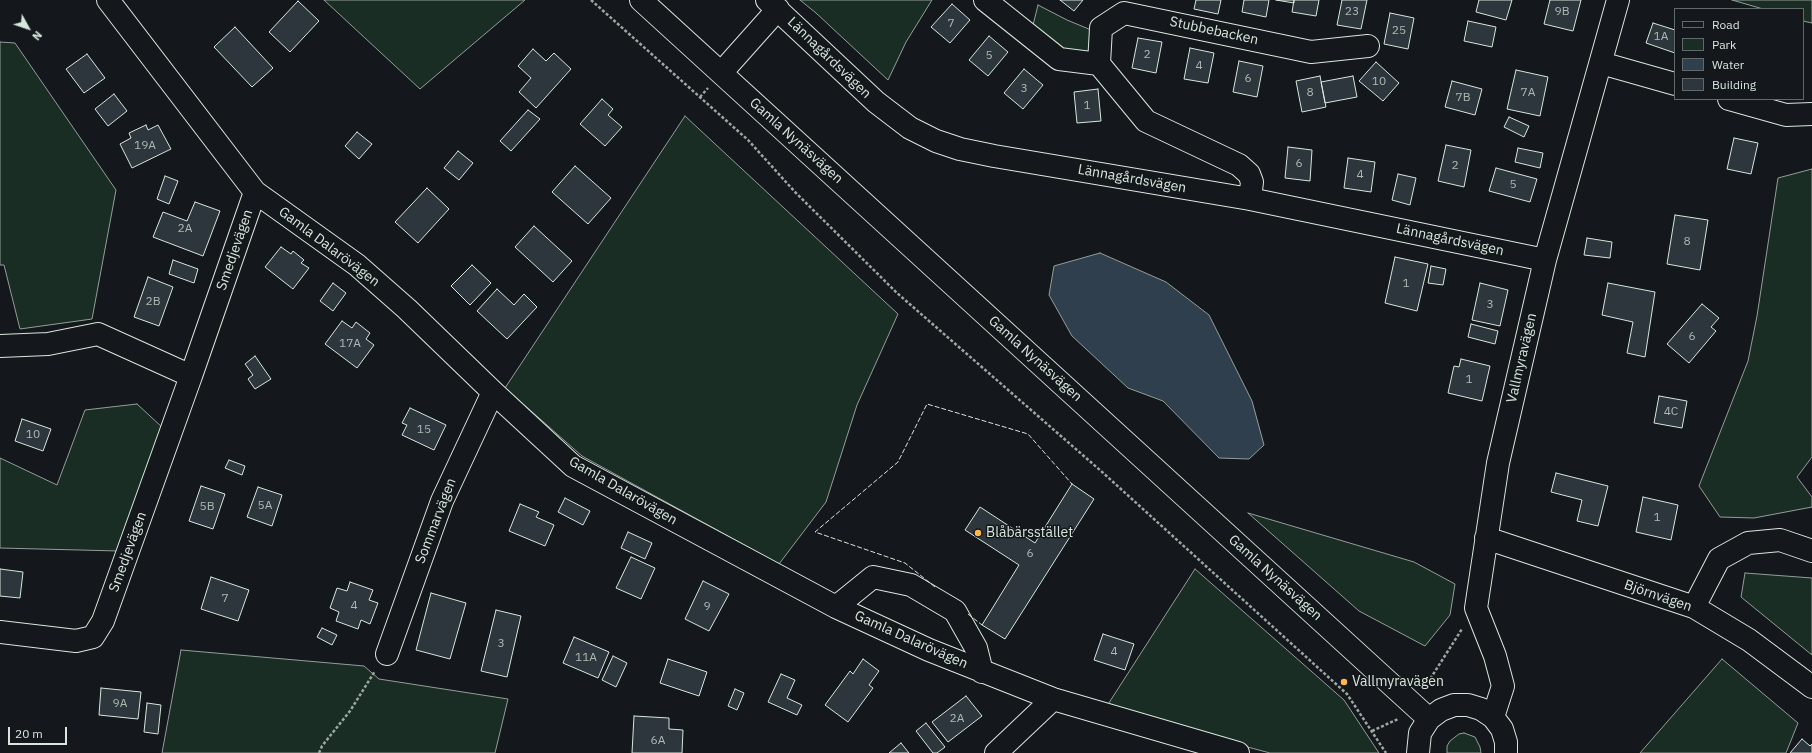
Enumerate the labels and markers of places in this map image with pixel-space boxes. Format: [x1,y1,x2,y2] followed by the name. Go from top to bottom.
[986,525,1073,541] place label: Blåbärsstället
[973,528,983,538] marker: Blåbärsstället
[1352,674,1444,690] place label: Vallmyravägen
[1339,677,1349,687] marker: Vallmyravägen

